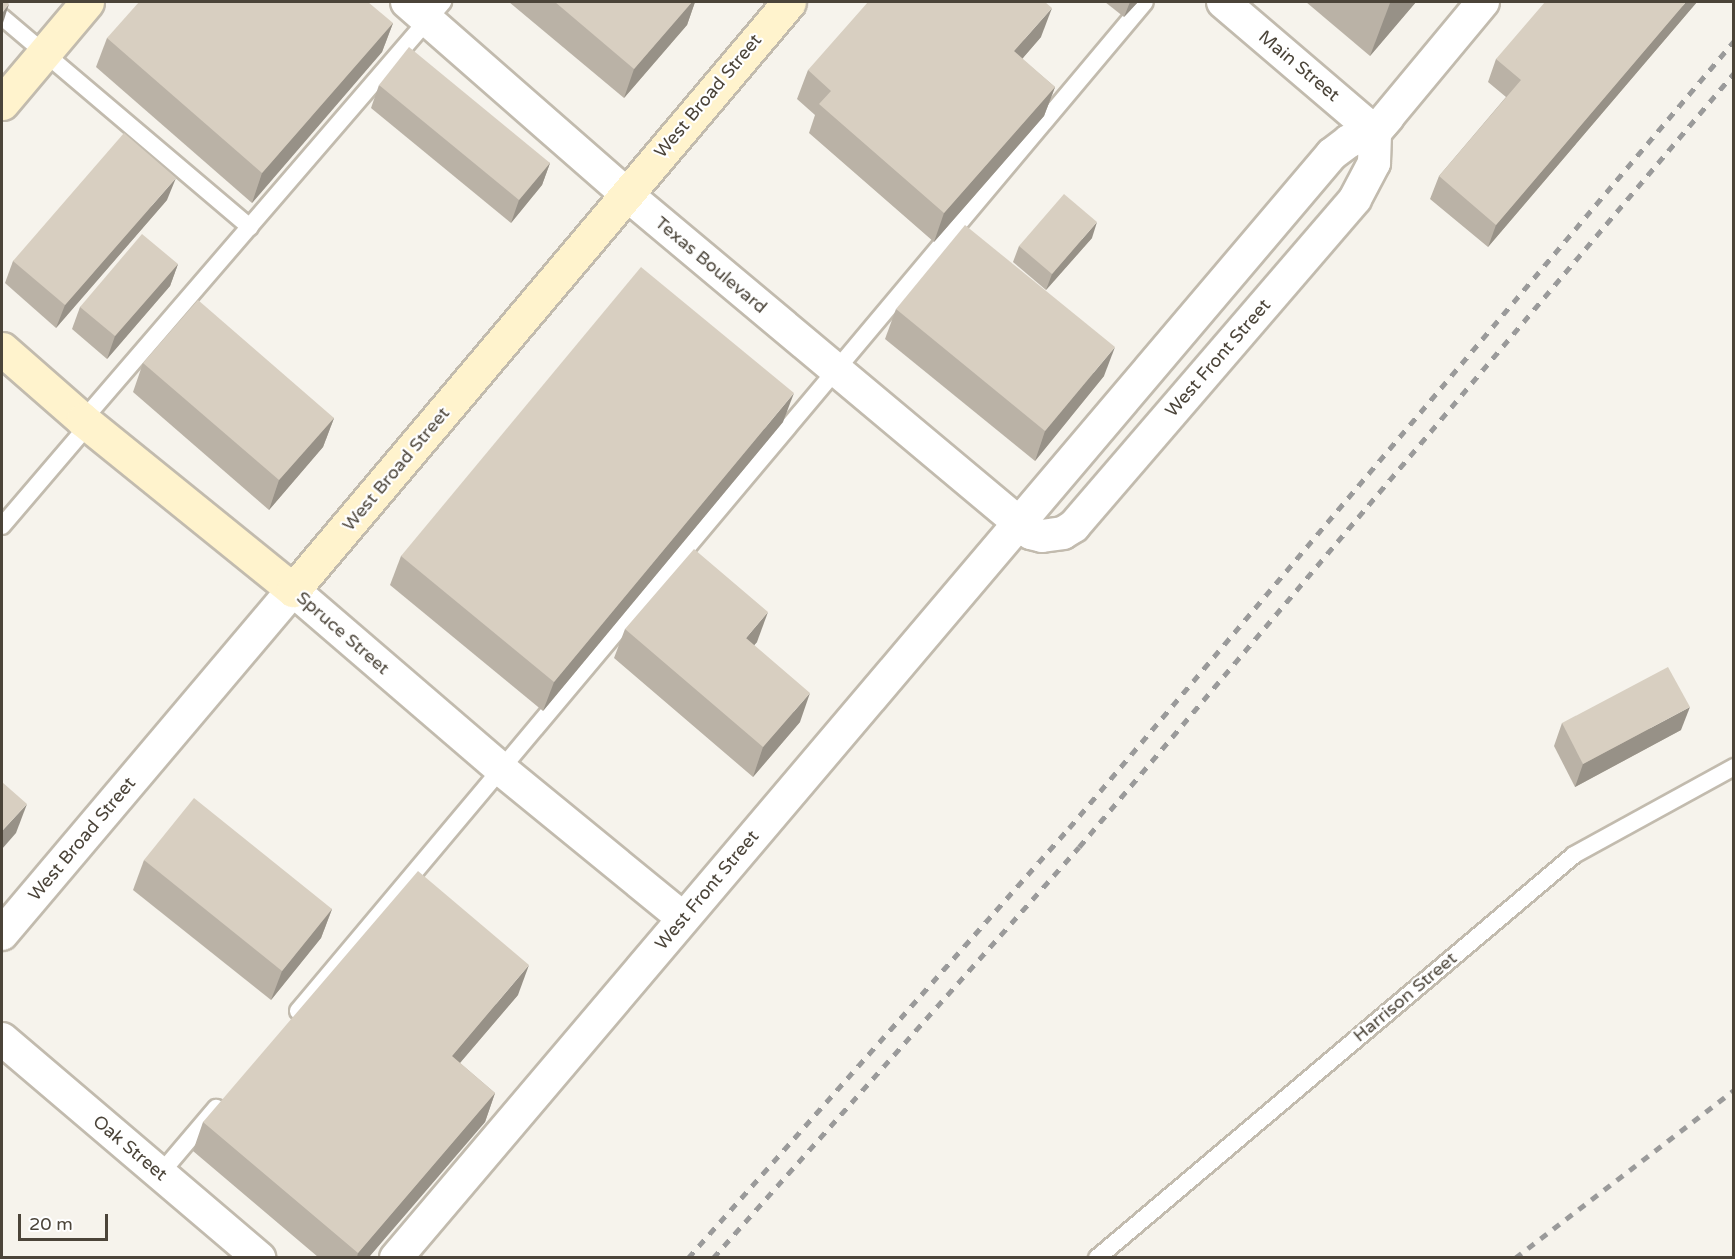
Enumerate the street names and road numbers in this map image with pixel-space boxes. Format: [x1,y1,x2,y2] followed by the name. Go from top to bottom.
[1254,26,1344,106] street label: Main Street
[650,30,766,162] street label: West Broad Street
[651,212,771,318] street label: Texas Boulevard
[1161,295,1275,421] street label: West Front Street
[338,403,454,535] street label: West Broad Street
[292,587,394,679] street label: Spruce Street
[24,773,140,905] street label: West Broad Street
[651,826,763,954] street label: West Front Street
[1349,947,1461,1047] street label: Harrison Street
[88,1111,172,1185] street label: Oak Street

